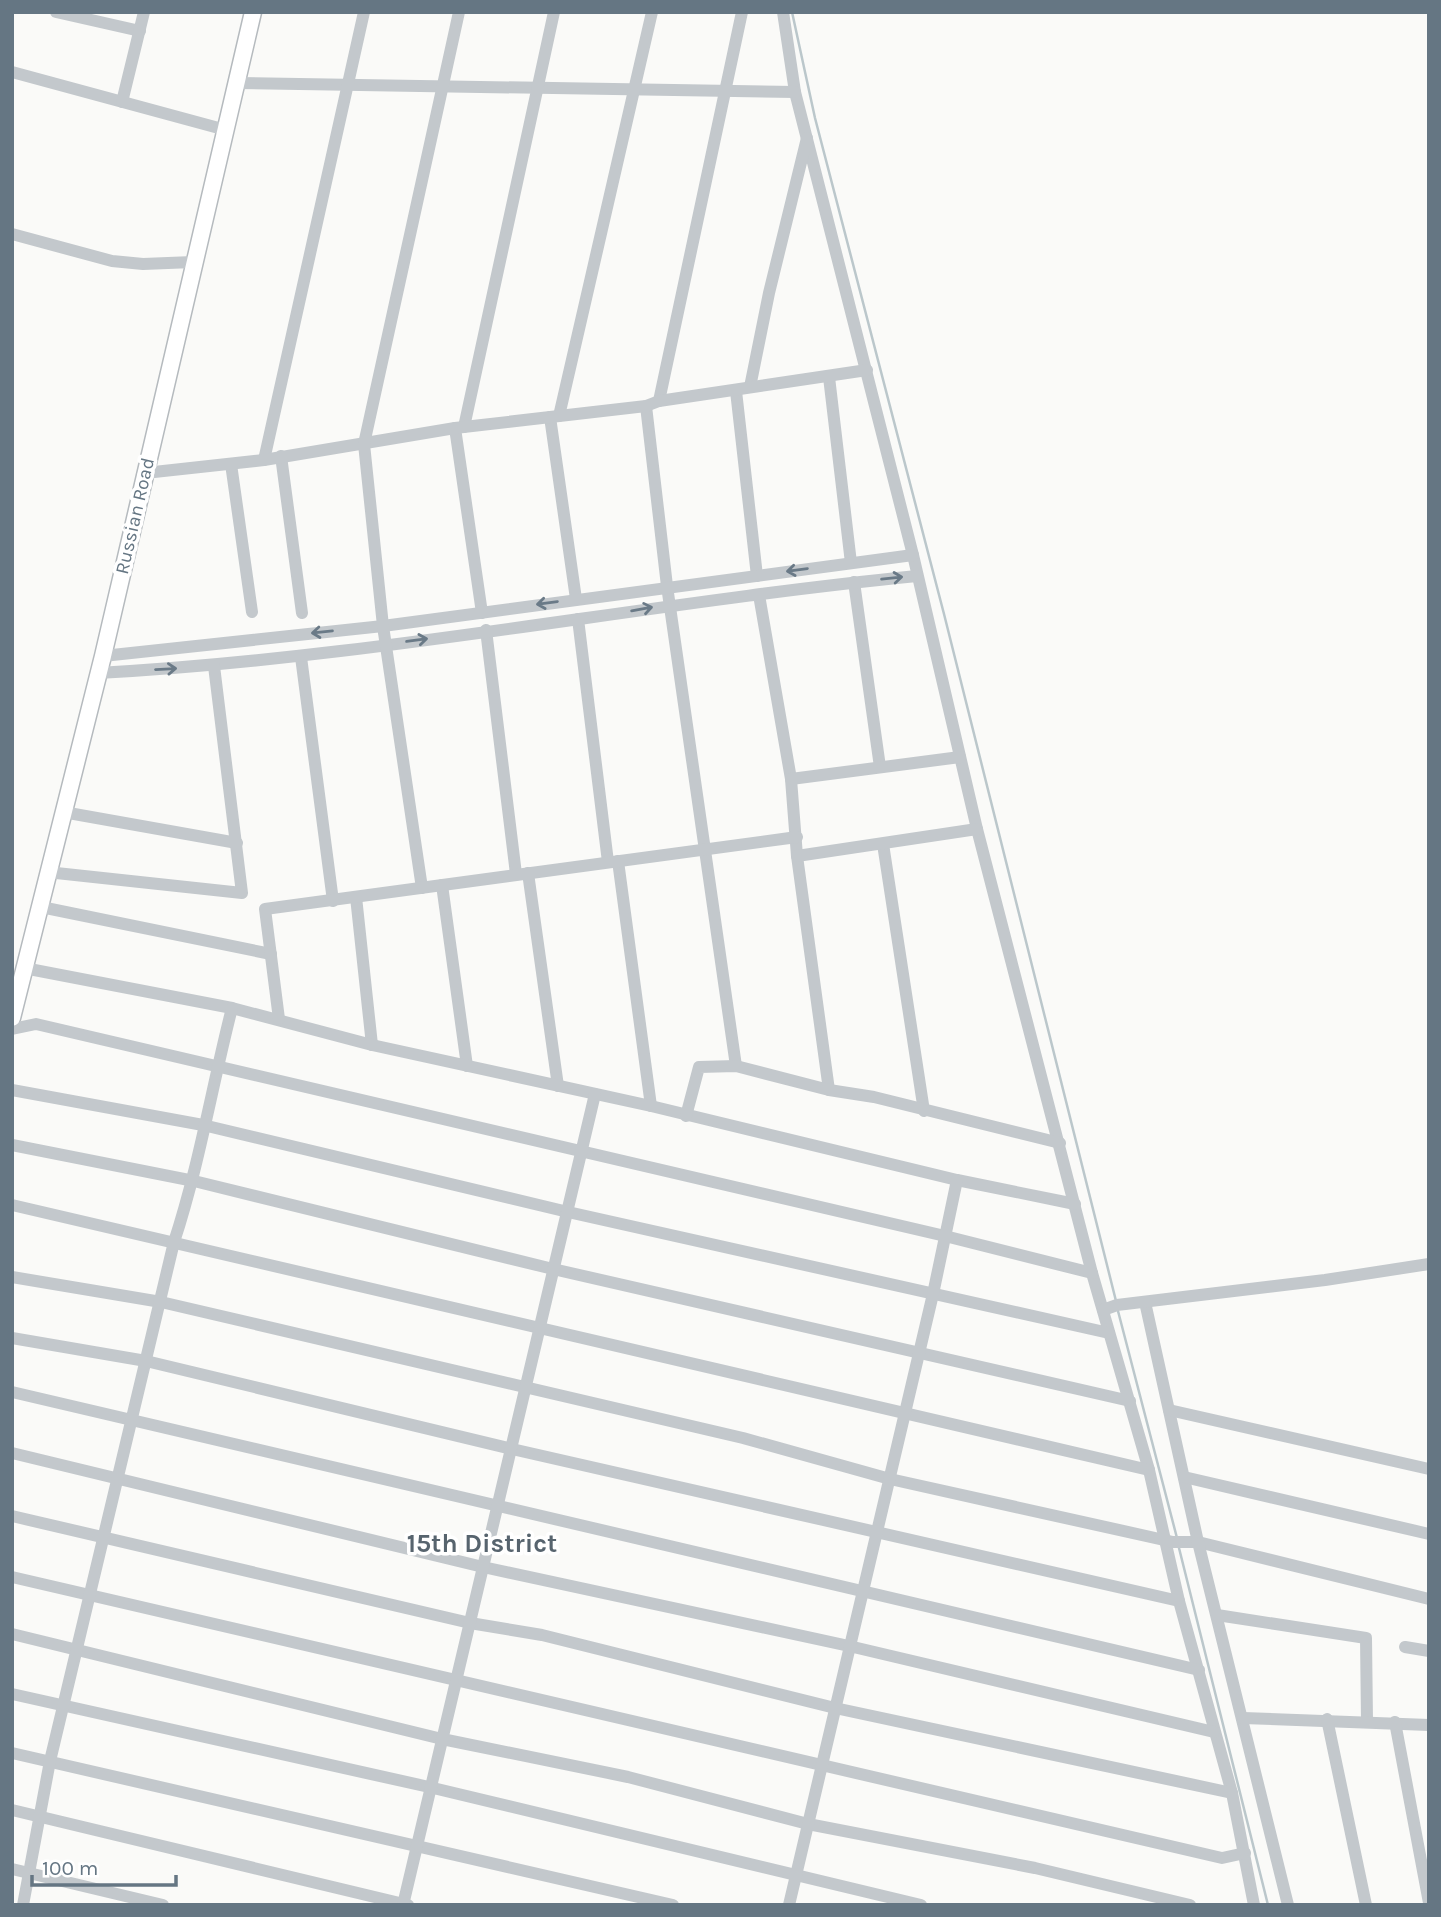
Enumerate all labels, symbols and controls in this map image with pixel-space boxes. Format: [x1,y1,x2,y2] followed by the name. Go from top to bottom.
[111,456,159,576] street label: Russian Road
[786,564,809,577] one-way arrow
[880,571,903,584] one-way arrow
[537,597,559,610] one-way arrow
[630,602,653,615] one-way arrow
[311,626,334,639] one-way arrow
[405,633,427,646] one-way arrow
[155,662,177,675] one-way arrow
[407,1528,557,1559] district label: 15th District
[32,1843,175,1887] scale bar
[42,1856,99,1880] text: 100 m

